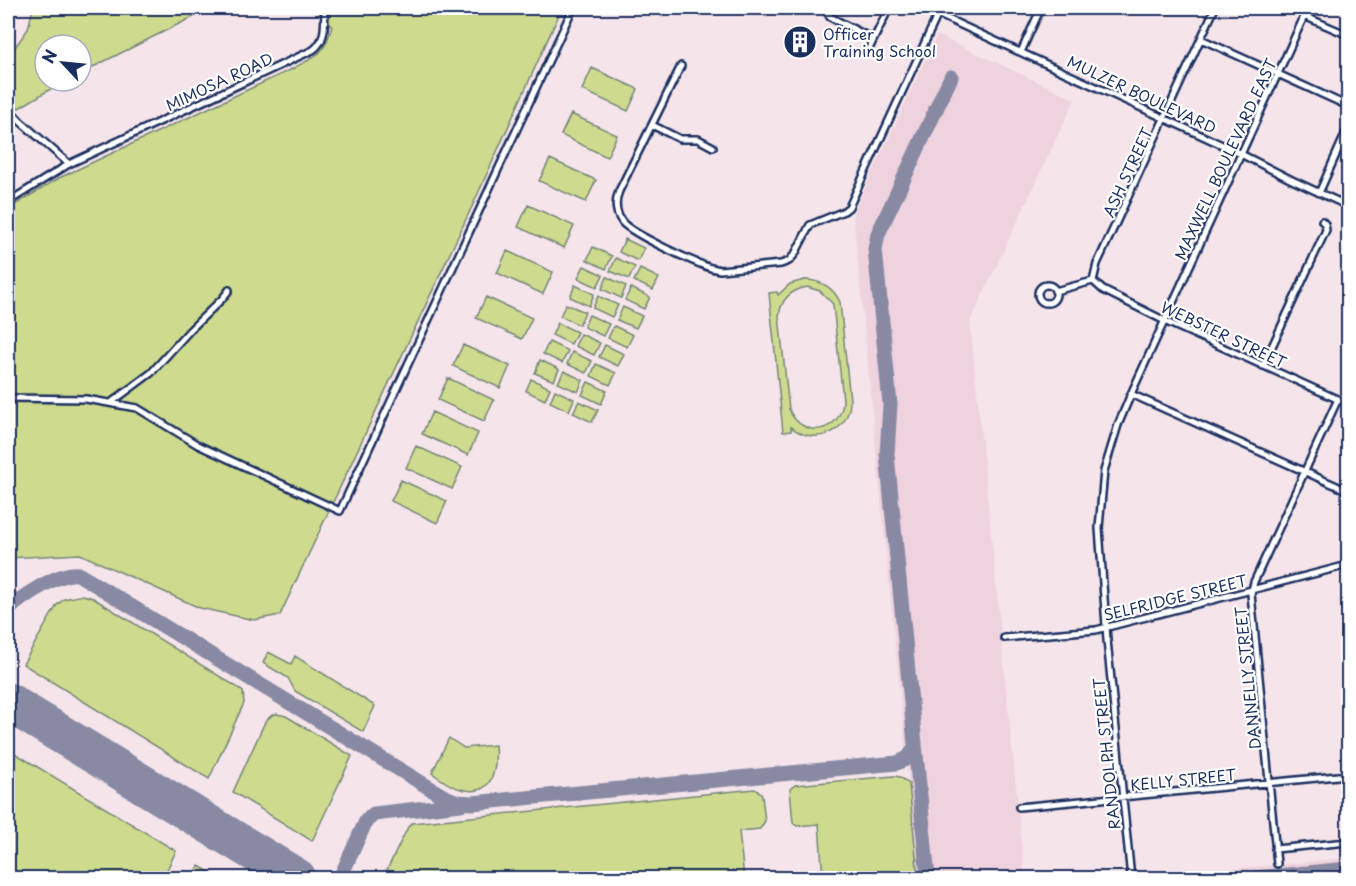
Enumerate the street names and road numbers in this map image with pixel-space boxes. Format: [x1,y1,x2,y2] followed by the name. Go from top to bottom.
[162,46,276,116] street label: MIMOSA ROAD
[1064,49,1220,139] street label: MULZER BOULEVARD
[1168,54,1282,263] street label: MAXWELL BOULEVARD EAST
[1096,123,1158,220] street label: ASH STREET
[1158,295,1291,374] street label: WEBSTER STREET
[1101,568,1250,626] street label: SELFRIDGE STREET
[1228,605,1266,750] street label: DANNELLY STREET
[1087,676,1125,831] street label: RANDOLPH STREET
[1129,762,1238,796] street label: KELLY STREET

